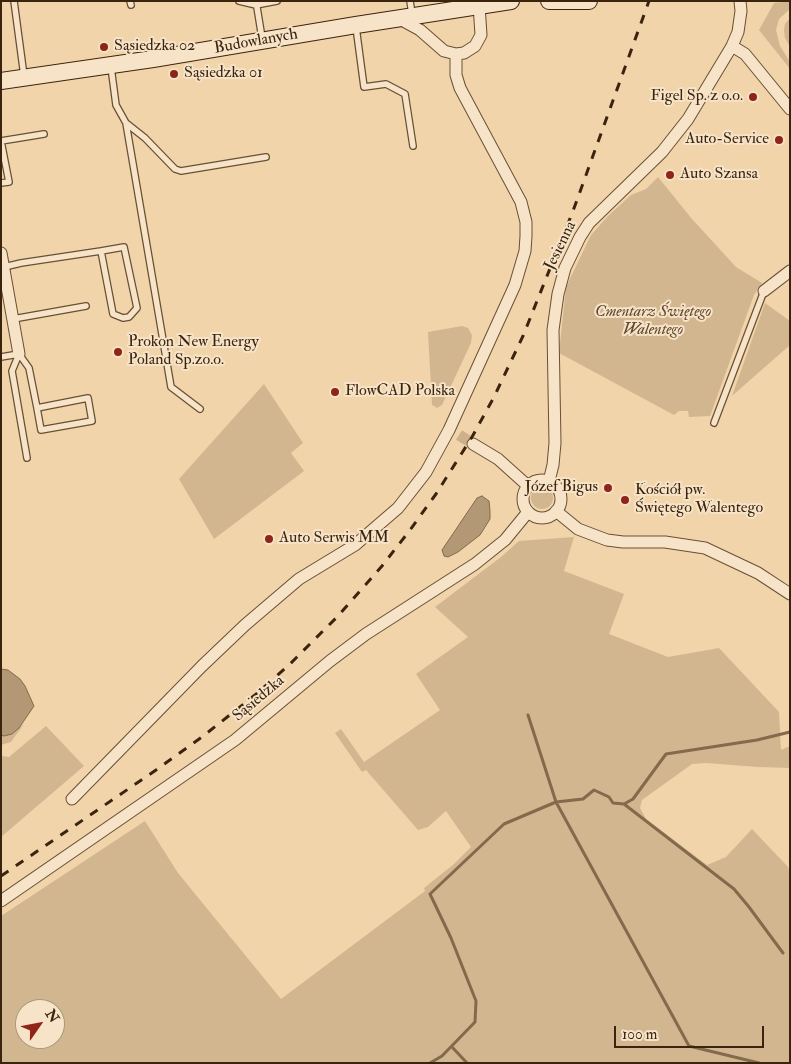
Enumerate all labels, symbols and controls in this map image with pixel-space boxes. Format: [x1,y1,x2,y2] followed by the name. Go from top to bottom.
[213,25,299,59] street label: Budowlanych
[114,37,195,57] place label: Sąsiedzka 02
[98,41,110,53] marker: Sąsiedzka 02
[184,64,263,84] place label: Sąsiedzka 01
[168,68,180,80] marker: Sąsiedzka 01
[651,87,743,107] place label: Figel Sp. z o.o.
[747,91,759,103] marker: Figel Sp. z o.o.
[685,130,769,150] place label: Auto-Service
[773,134,785,146] marker: Auto-Service
[680,165,758,185] place label: Auto Szansa
[664,169,676,181] marker: Auto Szansa
[541,218,581,274] street label: Jesienna
[595,303,711,341] park label: Cmentarz Świętego Walentego
[128,333,259,371] place label: Prokon New Energy Poland Sp.zo.o.
[112,346,124,358] marker: Prokon New Energy Poland Sp.zo.o.
[345,382,455,402] place label: FlowCAD Polska
[329,386,341,398] marker: FlowCAD Polska
[525,478,598,498] place label: Józef Bigus
[635,481,763,519] place label: Kościół pw. Świętego Walentego
[602,482,614,494] marker: Józef Bigus
[619,494,631,506] marker: Kościół pw. Świętego Walentego
[279,529,389,549] place label: Auto Serwis MM
[263,533,275,545] marker: Auto Serwis MM
[229,672,289,726] street label: Sąsiedzka
[15,999,65,1049] north arrow
[42,1006,63,1026] text: N
[616,1016,766,1048] scale bar
[622,1025,657,1044] text: 100 m

